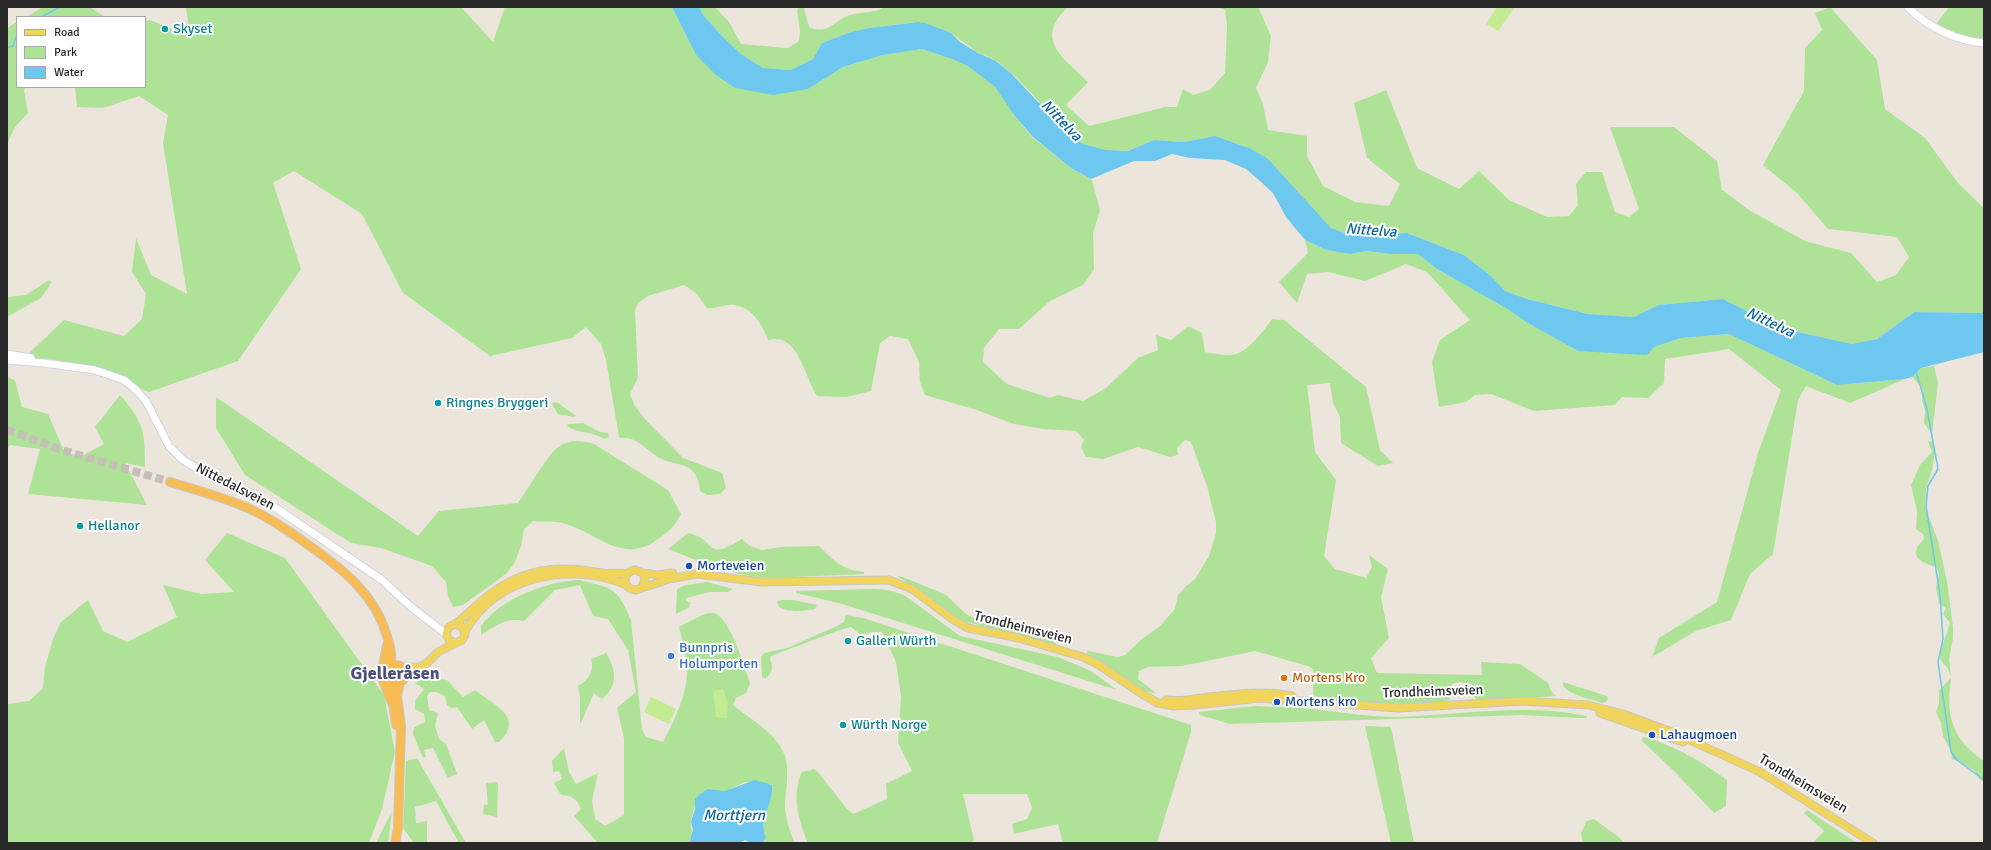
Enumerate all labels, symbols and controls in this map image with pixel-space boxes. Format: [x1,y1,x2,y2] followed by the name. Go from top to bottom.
[16,16,146,88] legend
[173,21,212,37] place label: Skyset
[160,24,170,34] marker: Skyset
[54,25,80,40] text: Road
[54,45,77,60] text: Park
[54,65,84,80] text: Water
[1037,97,1085,145] water label: Nittelva
[1345,220,1397,242] water label: Nittelva
[1743,304,1797,342] water label: Nittelva
[446,395,548,411] place label: Ringnes Bryggeri
[433,398,443,408] marker: Ringnes Bryggeri
[193,460,277,514] street label: Nittedalsveien
[88,518,140,534] place label: Hellanor
[75,521,85,531] marker: Hellanor
[697,558,764,574] place label: Morteveien
[684,561,694,571] marker: Morteveien
[972,608,1074,648] street label: Trondheimsveien
[856,633,936,649] place label: Galleri Würth
[843,636,853,646] marker: Galleri Würth
[679,640,758,672] place label: Bunnpris Holumporten
[666,651,676,661] marker: Bunnpris Holumporten
[350,663,440,685] district label: Gjelleråsen
[1292,670,1365,686] place label: Mortens Kro
[1279,673,1289,683] marker: Mortens Kro
[1382,682,1484,702] street label: Trondheimsveien
[1285,694,1357,710] place label: Mortens kro
[1272,697,1282,707] marker: Mortens kro
[851,717,927,733] place label: Würth Norge
[838,720,848,730] marker: Würth Norge
[1660,727,1737,743] place label: Lahaugmoen
[1647,730,1657,740] marker: Lahaugmoen
[1755,751,1851,817] street label: Trondheimsveien
[703,807,765,825] water label: Morttjern

